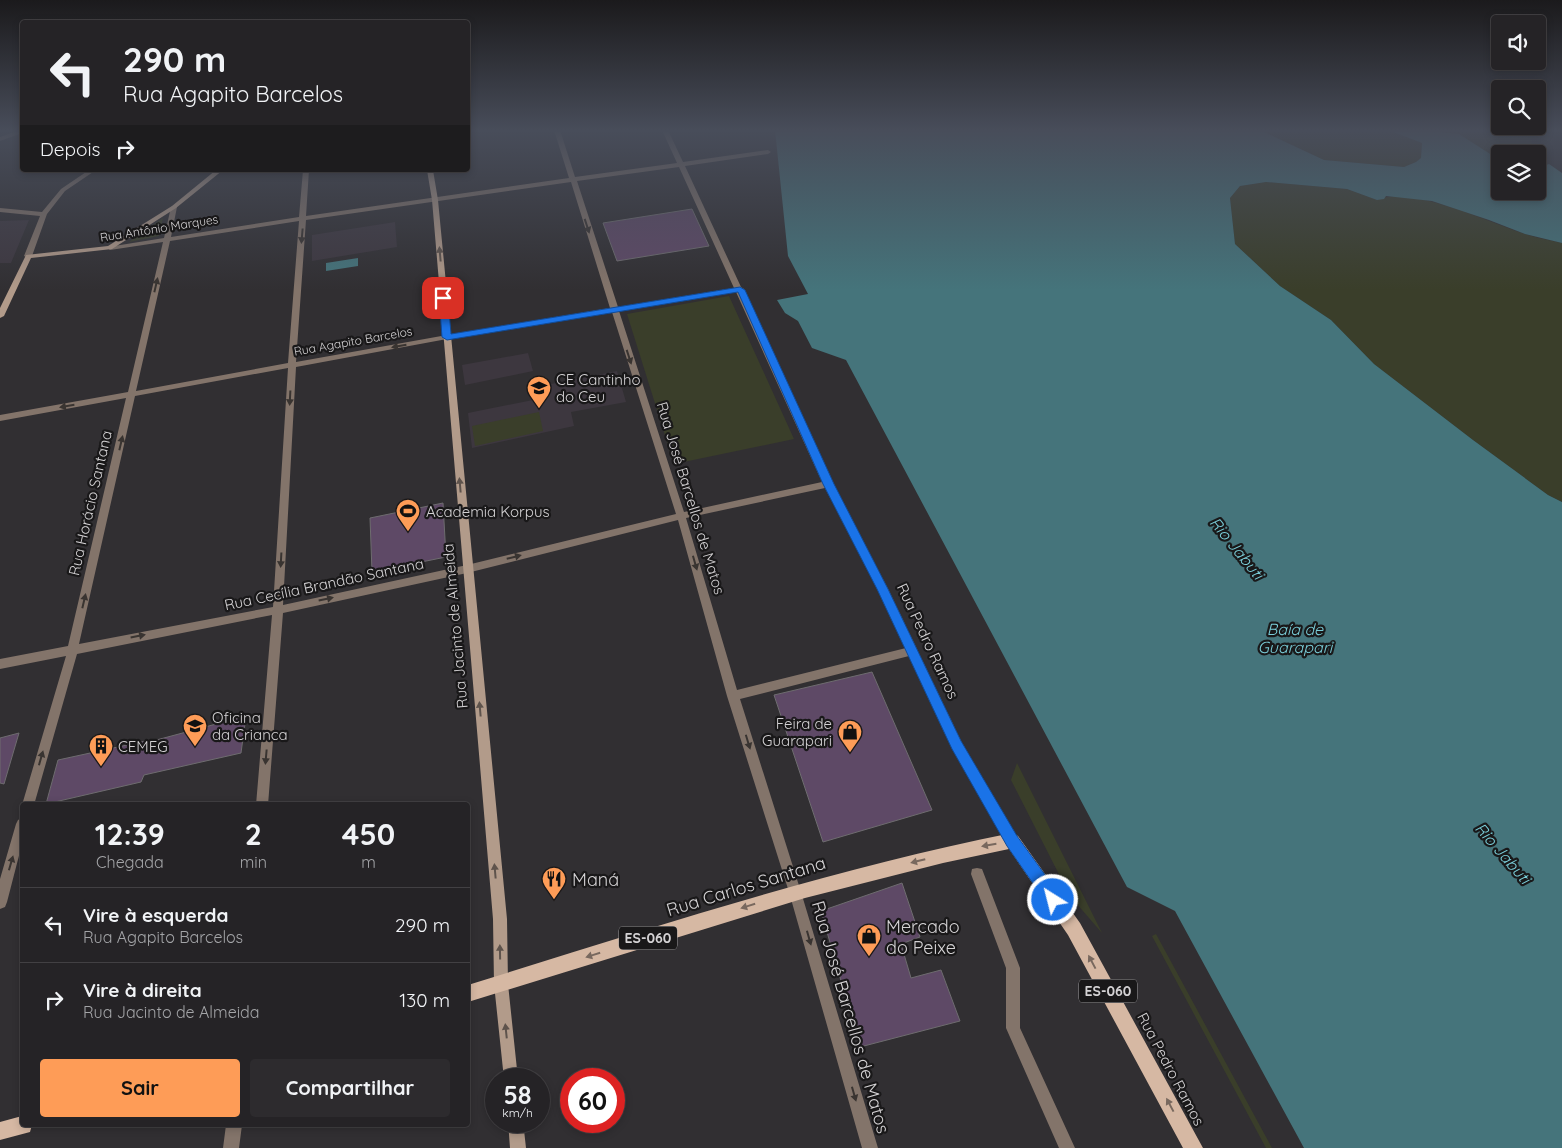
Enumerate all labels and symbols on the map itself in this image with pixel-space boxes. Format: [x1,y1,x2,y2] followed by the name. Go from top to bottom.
[99,211,220,245] street label: Rua Antônio Marques
[583,219,591,234] one-way arrow
[298,228,306,244] one-way arrow
[435,245,443,261] one-way arrow
[153,276,161,292] one-way arrow
[422,277,464,319] pin
[293,323,414,359] street label: Rua Agapito Barcelos
[390,342,406,350] one-way arrow
[626,350,634,365] one-way arrow
[556,370,641,406] place label: CE Cantinho do Ceu
[526,375,552,409] school or university icon: CE Cantinho do Ceu
[285,390,293,406] one-way arrow
[653,399,729,597] street label: Rua José Barcellos de Matos
[58,403,74,411] one-way arrow
[64,429,116,577] street label: Rua Horácio Santana
[117,436,125,451] one-way arrow
[455,477,463,493] one-way arrow
[395,498,421,532] sports icon: Academia Korpus
[426,502,550,521] place label: Academia Korpus
[1206,513,1269,585] water label: Rio Jabuti
[438,543,472,709] street label: Rua Jacinto de Almeida
[276,553,284,569] one-way arrow
[507,553,522,561] one-way arrow
[223,554,425,614] street label: Rua Cecília Brandão Santana
[691,556,699,571] one-way arrow
[893,580,963,702] street label: Rua Pedro Ramos
[80,594,88,609] one-way arrow
[318,595,333,603] one-way arrow
[1258,619,1334,657] water label: Baía de Guarapari
[130,632,146,640] one-way arrow
[476,701,484,717] one-way arrow
[212,708,288,744] place label: Oficina da Crianca
[182,713,208,747] school or university icon: Oficina da Crianca
[762,714,832,750] place label: Feira de Guarapari
[837,719,863,753] shop icon: Feira de Guarapari
[88,733,114,767] building icon: CEMEG
[744,735,752,750] one-way arrow
[118,737,168,756] place label: CEMEG
[262,750,270,766] one-way arrow
[38,751,46,766] one-way arrow
[1471,818,1536,889] water label: Rio Jabuti
[980,842,996,850] one-way arrow
[664,851,828,921] street label: Rua Carlos Santana
[8,855,16,870] one-way arrow
[911,857,926,865] one-way arrow
[491,863,499,879] one-way arrow
[541,866,567,900] restaurant icon: Maná
[572,868,619,891] place label: Maná
[1026,873,1078,925] position arrow
[807,898,895,1136] street label: Rua José Barcellos de Matos
[741,903,756,911] one-way arrow
[886,915,960,959] place label: Mercado do Peixe
[856,923,882,957] shop icon: Mercado do Peixe
[619,926,677,950] road number: ES-060
[805,931,813,946] one-way arrow
[496,943,504,959] one-way arrow
[586,951,601,959] one-way arrow
[1088,955,1096,970] one-way arrow
[1079,979,1137,1002] road number: ES-060
[1133,1009,1209,1129] street label: Rua Pedro Ramos
[502,1023,510,1039] one-way arrow
[560,1068,625,1133] speed limit sign: 60
[851,1087,859,1102] one-way arrow
[1165,1098,1174,1112] one-way arrow

